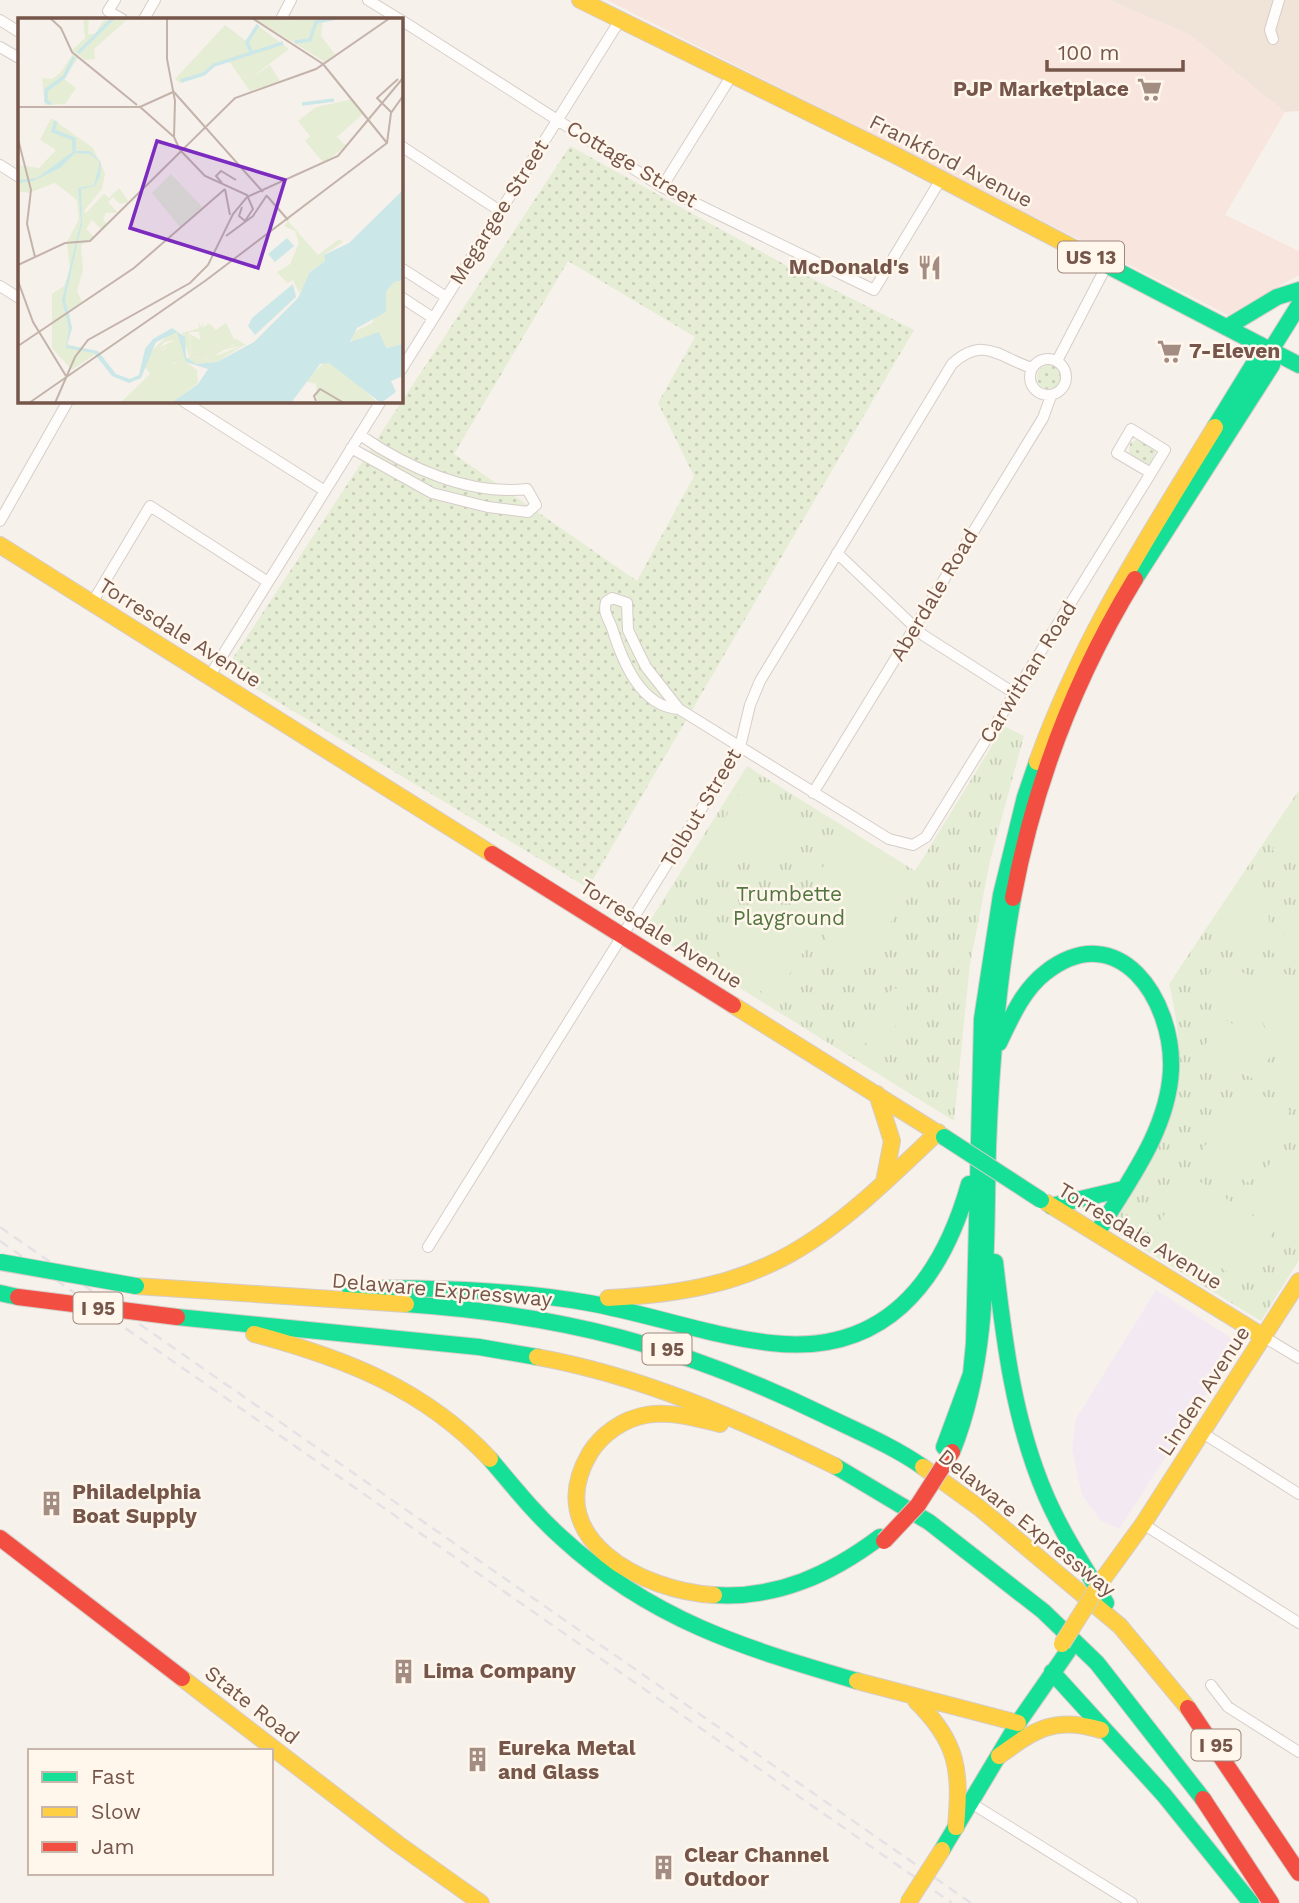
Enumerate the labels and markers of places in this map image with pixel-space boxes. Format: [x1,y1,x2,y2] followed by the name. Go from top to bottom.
[1135,75,1163,103] supermarket icon: PJP Marketplace
[953,76,1129,101] place label: PJP Marketplace
[915,253,943,281] restaurant icon: McDonald's
[789,254,909,279] place label: McDonald's
[1155,337,1183,365] supermarket icon: 7-Eleven
[1189,338,1280,363] place label: 7-Eleven
[72,1479,202,1528] place label: Philadelphia Boat Supply
[38,1490,66,1518] building icon: Philadelphia Boat Supply
[389,1657,417,1685] building icon: Lima Company
[423,1658,576,1683] place label: Lima Company
[498,1735,636,1784] place label: Eureka Metal and Glass
[464,1746,492,1774] building icon: Eureka Metal and Glass
[684,1842,829,1891] place label: Clear Channel Outdoor
[650,1853,678,1881] building icon: Clear Channel Outdoor

